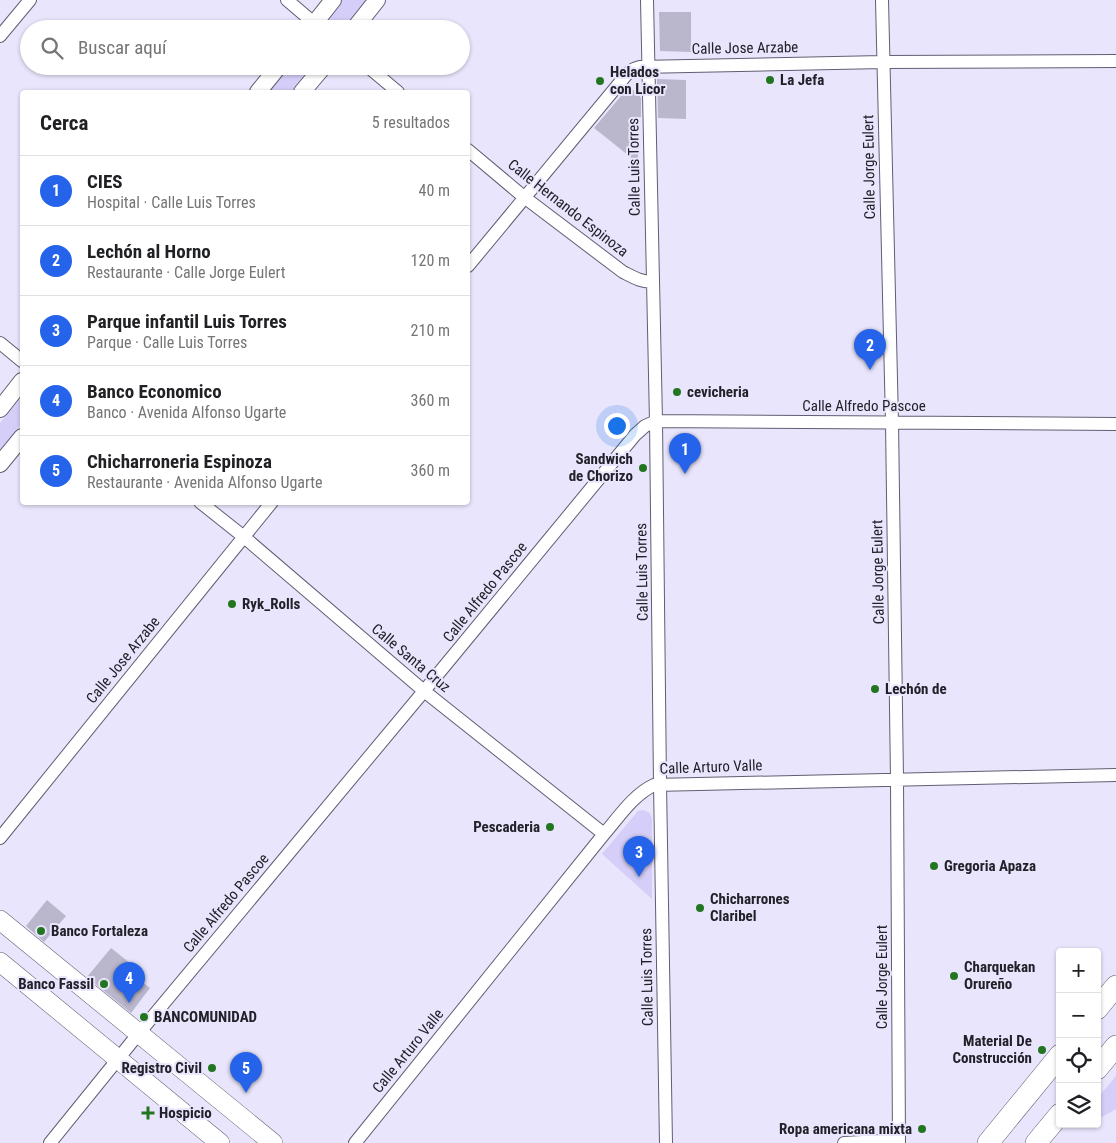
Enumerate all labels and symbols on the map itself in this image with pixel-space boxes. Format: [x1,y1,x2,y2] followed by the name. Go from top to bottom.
[692,38,798,58] street label: Calle Jose Arzabe
[610,63,666,98] place label: Helados con Licor
[780,71,824,89] place label: La Jefa
[764,74,776,86] marker: La Jefa
[594,75,606,87] marker: Helados con Licor
[859,115,879,219] street label: Calle Jorge Eulert
[624,118,644,216] street label: Calle Luis Torres
[504,155,632,261] street label: Calle Hernando Espinoza
[854,329,886,370] pin: 2
[687,383,749,401] place label: cevicheria
[671,386,683,398] marker: cevicheria
[802,397,926,415] street label: Calle Alfredo Pascoe
[604,413,630,439] your location
[669,433,701,474] pin: 1
[569,450,633,485] place label: Sandwich de Chorizo
[637,462,649,474] marker: Sandwich de Chorizo
[868,520,888,624] street label: Calle Jorge Eulert
[632,523,652,621] street label: Calle Luis Torres
[439,538,531,646] street label: Calle Alfredo Pascoe
[242,595,300,613] place label: Ryk_Rolls
[226,598,238,610] marker: Ryk_Rolls
[82,613,164,707] street label: Calle Jose Arzabe
[368,620,454,696] street label: Calle Santa Cruz
[885,680,947,698] place label: Lechón de
[869,683,881,695] marker: Lechón de
[659,756,763,778] street label: Calle Arturo Valle
[473,818,540,836] place label: Pescaderia
[544,821,556,833] marker: Pescaderia
[623,836,655,877] pin: 3
[179,850,273,956] street label: Calle Alfredo Pascoe
[944,857,1036,875] place label: Gregoria Apaza
[928,860,940,872] marker: Gregoria Apaza
[710,890,790,925] place label: Chicharrones Claribel
[694,902,706,914] marker: Chicharrones Claribel
[51,922,148,940] place label: Banco Fortaleza
[35,925,47,937] marker: Banco Fortaleza
[873,925,891,1029] street label: Calle Jorge Eulert
[637,928,657,1026] street label: Calle Luis Torres
[964,958,1035,993] place label: Charquekan Orureño
[113,962,145,1003] pin: 4
[948,970,960,982] marker: Charquekan Orureño
[18,975,94,993] place label: Banco Fassil
[98,978,110,990] marker: Banco Fassil
[369,1005,447,1097] street label: Calle Arturo Valle
[154,1008,257,1026] place label: BANCOMUNIDAD
[138,1011,150,1023] marker: BANCOMUNIDAD
[952,1032,1032,1067] place label: Material De Construcción
[1036,1044,1048,1056] marker: Material De Construcción
[230,1052,262,1093] pin: 5
[122,1059,202,1077] place label: Registro Civil
[206,1062,218,1074] marker: Registro Civil
[159,1104,212,1122] place label: Hospicio
[141,1106,155,1120] marker: Hospicio
[779,1120,912,1138] place label: Ropa americana mixta
[916,1123,928,1135] marker: Ropa americana mixta

